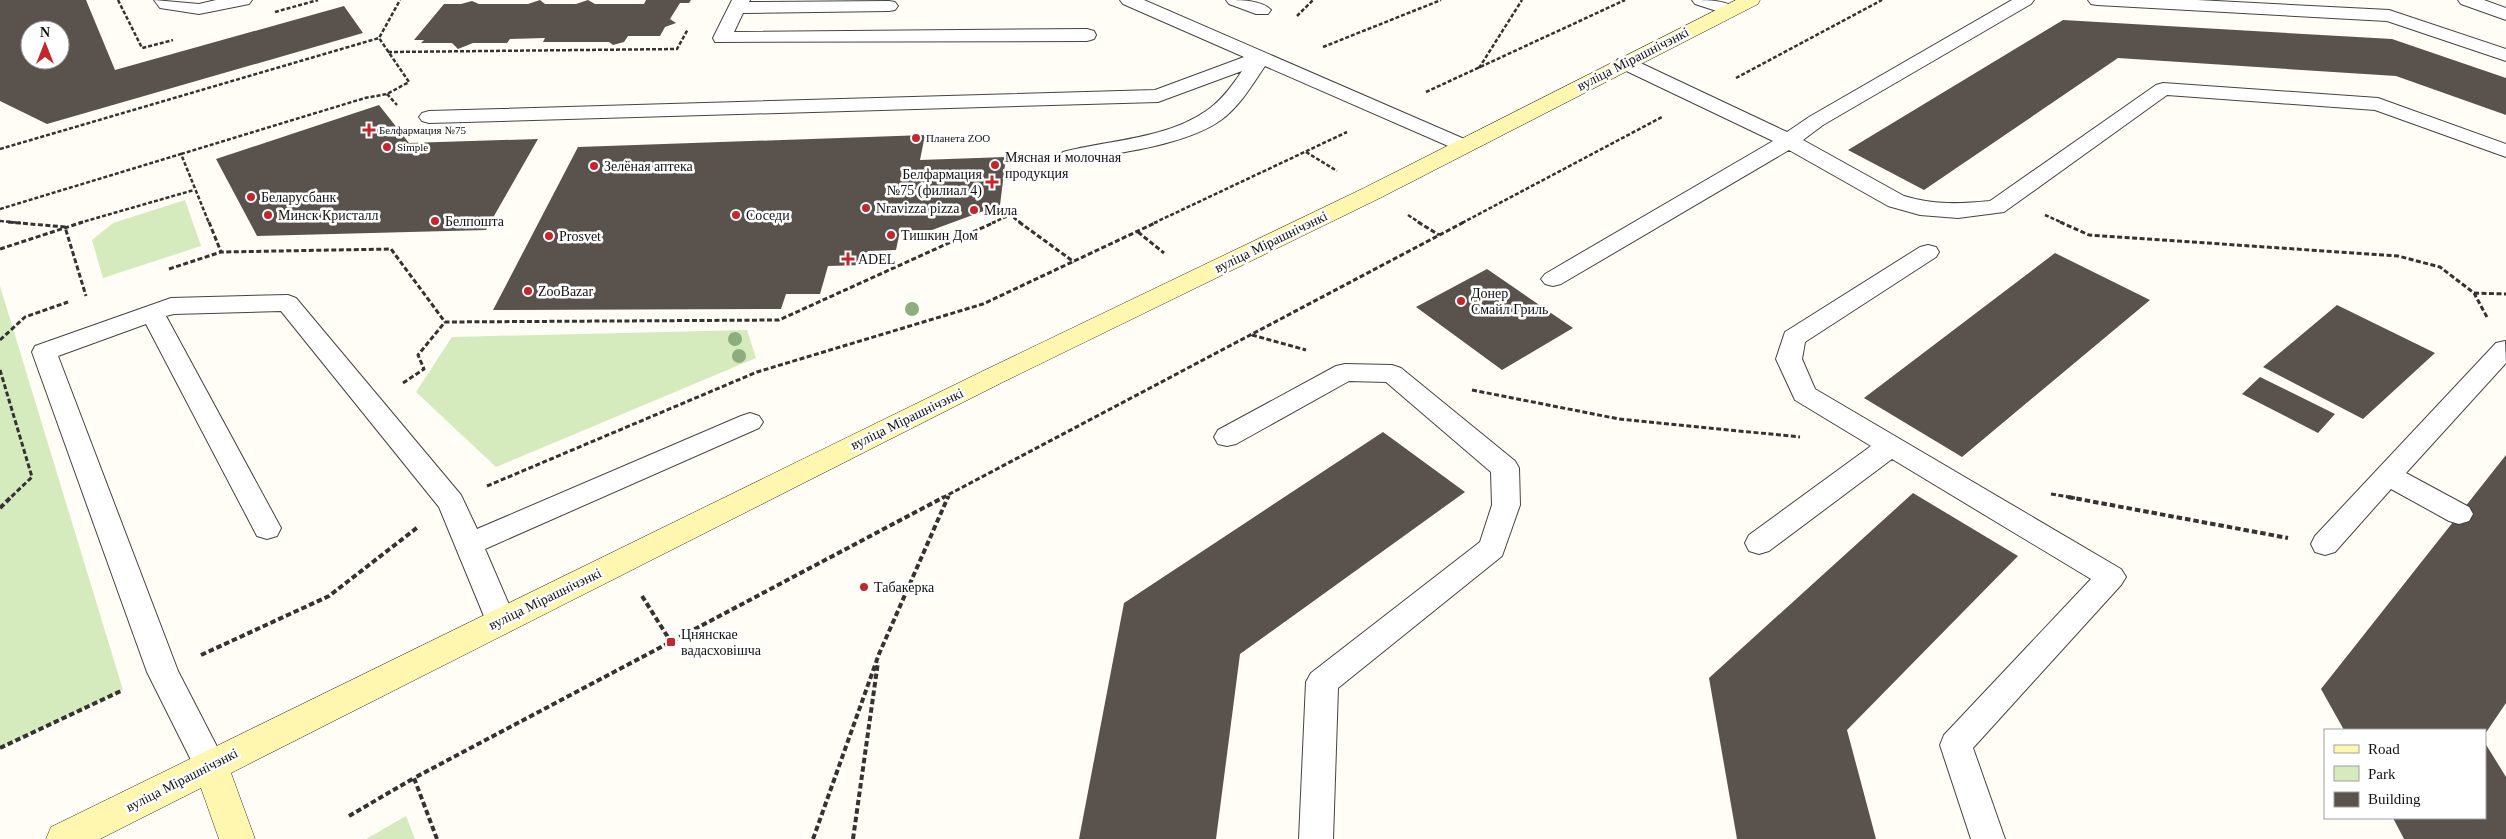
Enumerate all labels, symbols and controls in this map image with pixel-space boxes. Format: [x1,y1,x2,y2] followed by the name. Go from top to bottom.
[20,20,70,70] north arrow
[1575,24,1692,94] street label: вуліца Мірашнічэнкі
[40,25,50,40] text: N
[363,124,375,136] marker: Белфармация №75
[379,124,466,136] place label: Белфармация №75
[910,132,922,144] marker: Планета ZOO
[926,132,990,144] place label: Планета ZOO
[381,141,393,153] marker: Simple
[397,141,428,153] place label: Simple
[1005,150,1122,181] place label: Мясная и молочная продукция
[604,159,694,174] place label: Зелёная аптека
[989,159,1001,171] marker: Мясная и молочная продукция
[588,160,600,172] marker: Зелёная аптека
[887,167,983,199] place label: Белфармация №75 (филиал 4)
[986,176,998,188] marker: Белфармация №75 (филиал 4)
[261,190,336,205] place label: Беларусбанк
[245,191,257,203] marker: Беларусбанк
[876,201,960,216] place label: Nravizza pizza
[860,202,872,214] marker: Nravizza pizza
[984,203,1018,218] place label: Мила
[968,204,980,216] marker: Мила
[278,208,379,223] place label: Минск Кристалл
[746,208,790,223] place label: Соседи
[1212,208,1330,276] street label: вуліца Мірашнічэнкі
[262,209,274,221] marker: Минск Кристалл
[730,209,742,221] marker: Соседи
[445,214,505,229] place label: Белпошта
[429,215,441,227] marker: Белпошта
[901,228,978,243] place label: Тишкин Дом
[559,229,601,244] place label: Prosvet
[885,229,897,241] marker: Тишкин Дом
[543,230,555,242] marker: Prosvet
[858,252,895,267] place label: ADEL
[842,253,854,265] marker: ADEL
[538,284,594,299] place label: ZooBazar
[522,285,534,297] marker: ZooBazar
[1471,286,1548,317] place label: Донер Смайл Гриль
[1455,295,1467,307] marker: Донер Смайл Гриль
[848,385,966,453] street label: вуліца Мірашнічэнкі
[486,565,604,633] street label: вуліца Мірашнічэнкі
[874,580,935,595] place label: Табакерка
[858,581,870,593] marker: Табакерка
[681,627,762,658] place label: Цнянскае вадасховішча
[665,636,677,648] marker: Цнянскае вадасховішча
[2324,729,2486,819] legend
[2368,741,2400,757] text: Road
[124,745,241,815] street label: вуліца Мірашнічэнкі
[2368,766,2396,782] text: Park
[2368,791,2421,807] text: Building

